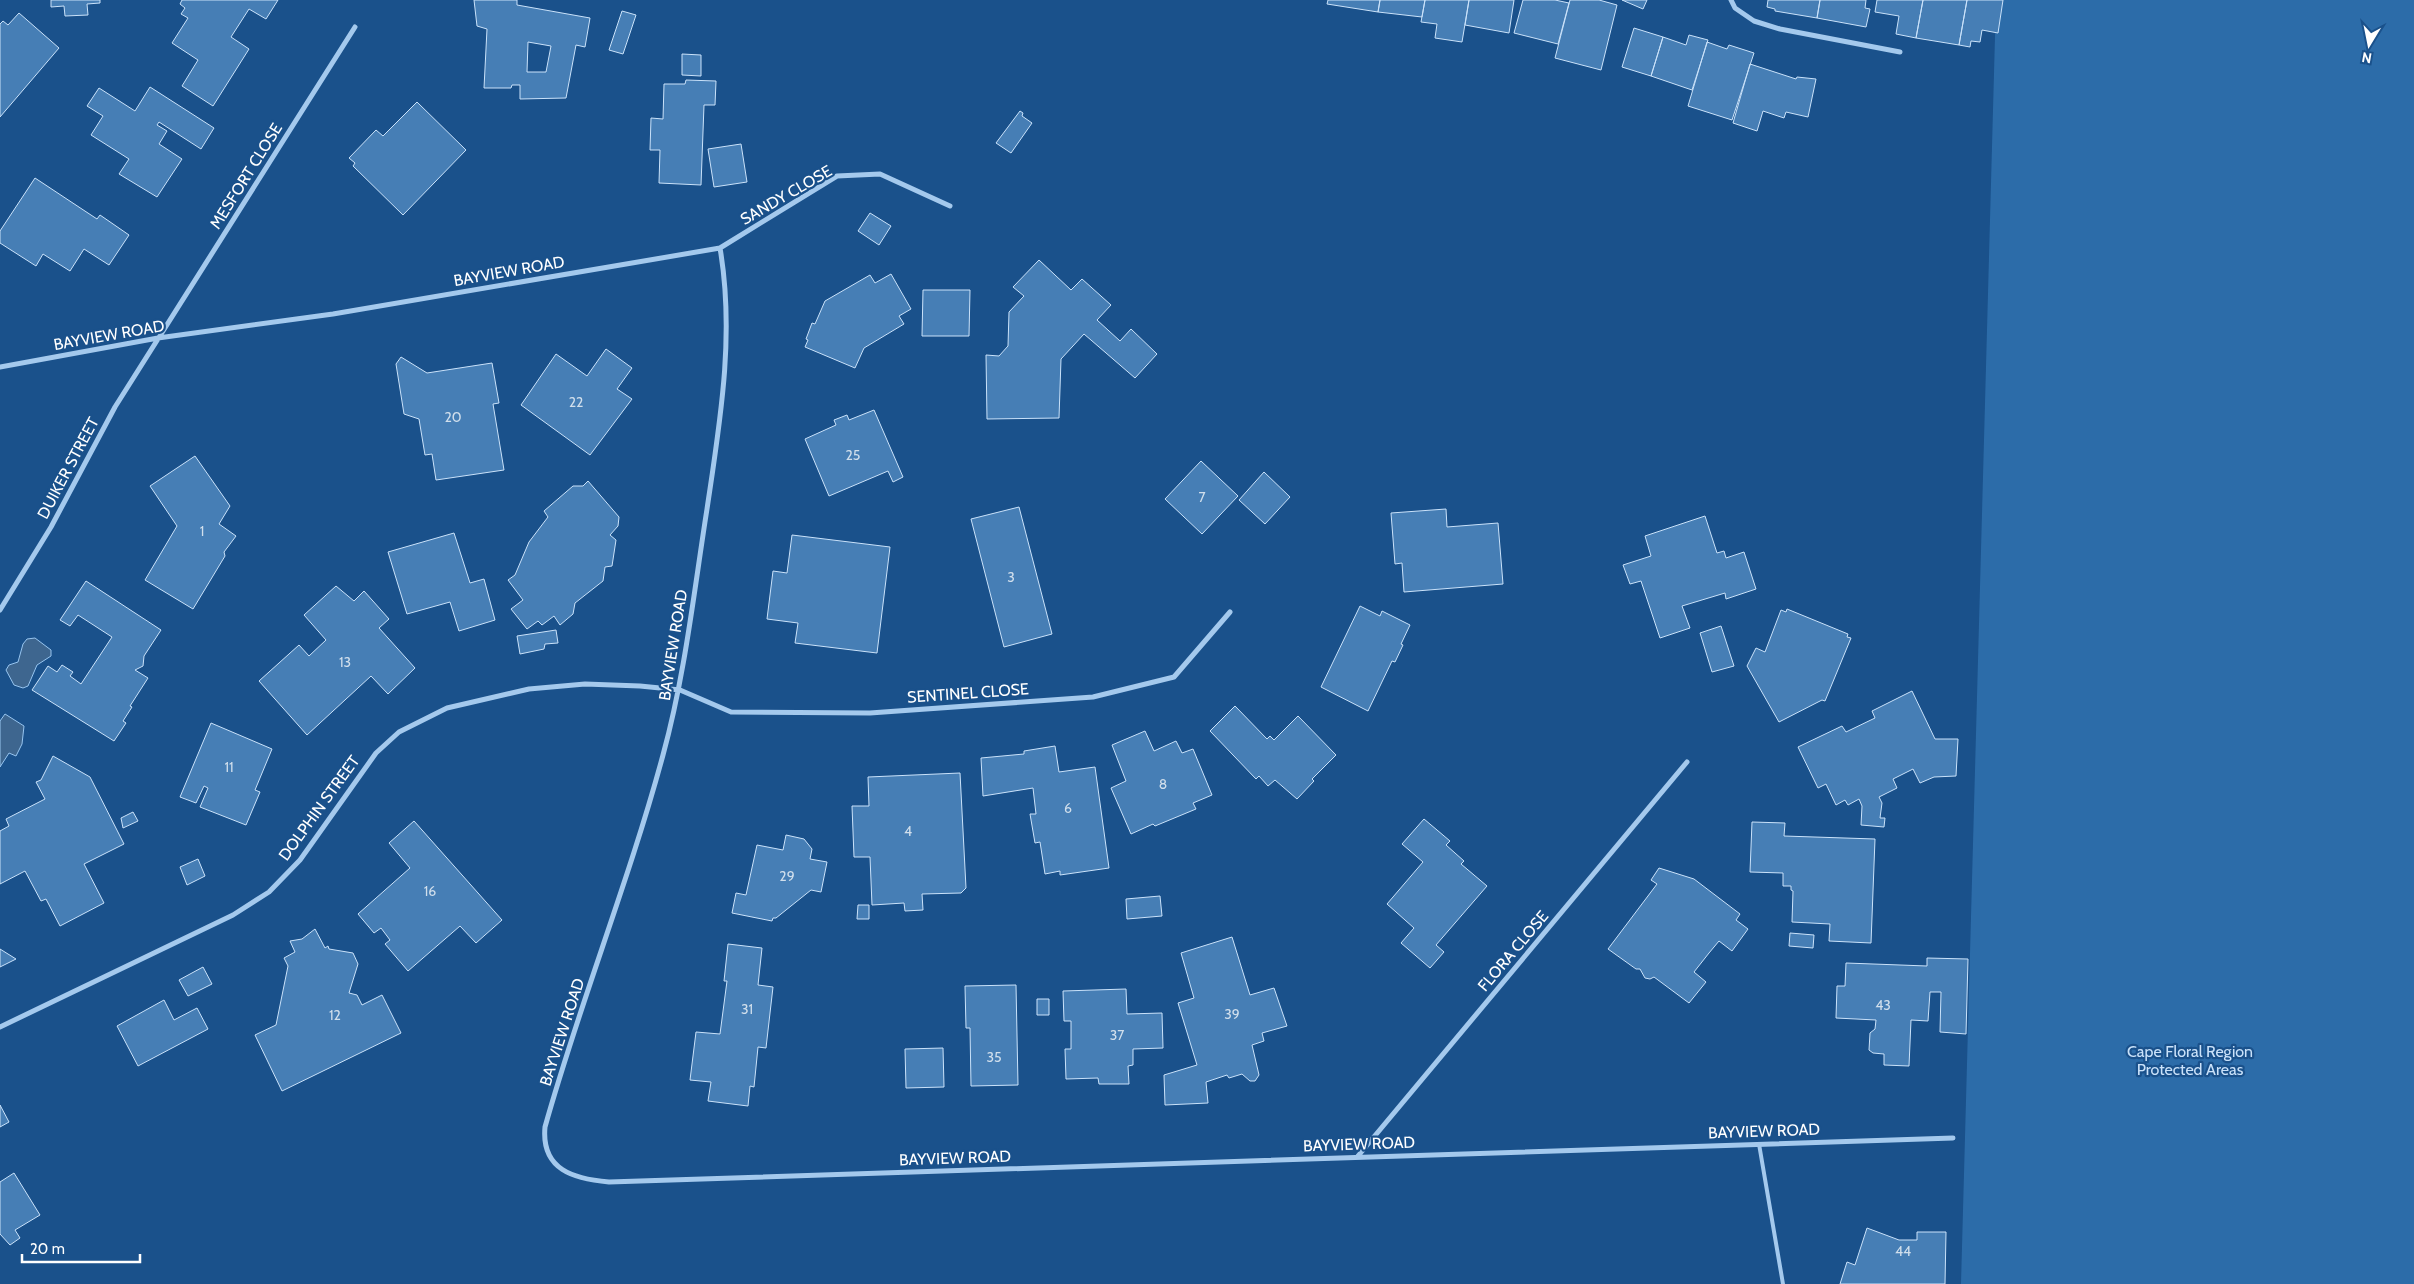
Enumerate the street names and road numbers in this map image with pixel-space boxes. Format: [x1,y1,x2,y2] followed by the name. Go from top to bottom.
[206,119,286,232] street label: MESFORT CLOSE
[737,161,835,229] street label: SANDY CLOSE
[452,252,566,290] street label: BAYVIEW ROAD
[52,316,166,354] street label: BAYVIEW ROAD
[33,414,103,522] street label: DUIKER STREET
[655,588,691,702] street label: BAYVIEW ROAD
[907,679,1030,707] street label: SENTINEL CLOSE
[275,751,364,864] street label: DOLPHIN STREET
[1474,907,1552,995] street label: FLORA CLOSE
[536,976,588,1088] street label: BAYVIEW ROAD
[1708,1120,1820,1142] street label: BAYVIEW ROAD
[1303,1133,1415,1155] street label: BAYVIEW ROAD
[899,1147,1011,1169] street label: BAYVIEW ROAD

